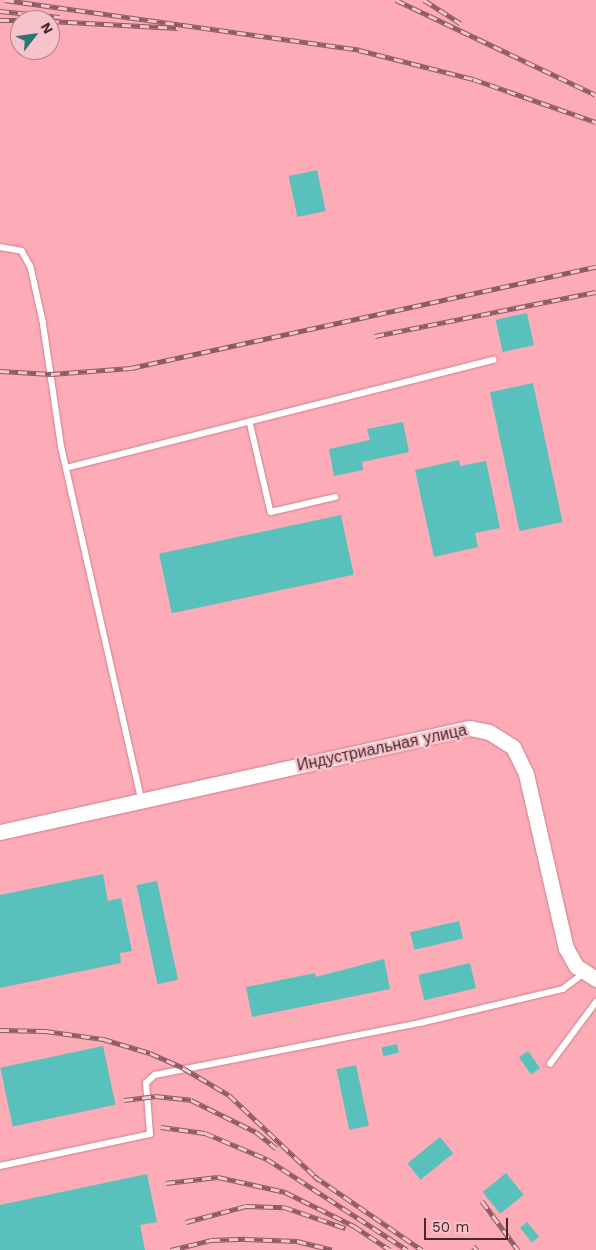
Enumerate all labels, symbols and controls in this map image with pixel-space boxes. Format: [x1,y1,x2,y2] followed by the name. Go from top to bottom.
[10,10,60,60] north arrow
[38,20,57,36] text: N
[295,721,469,775] street label: Индустриальная улица
[426,1208,510,1240] scale bar
[432,1218,469,1236] text: 50 m

